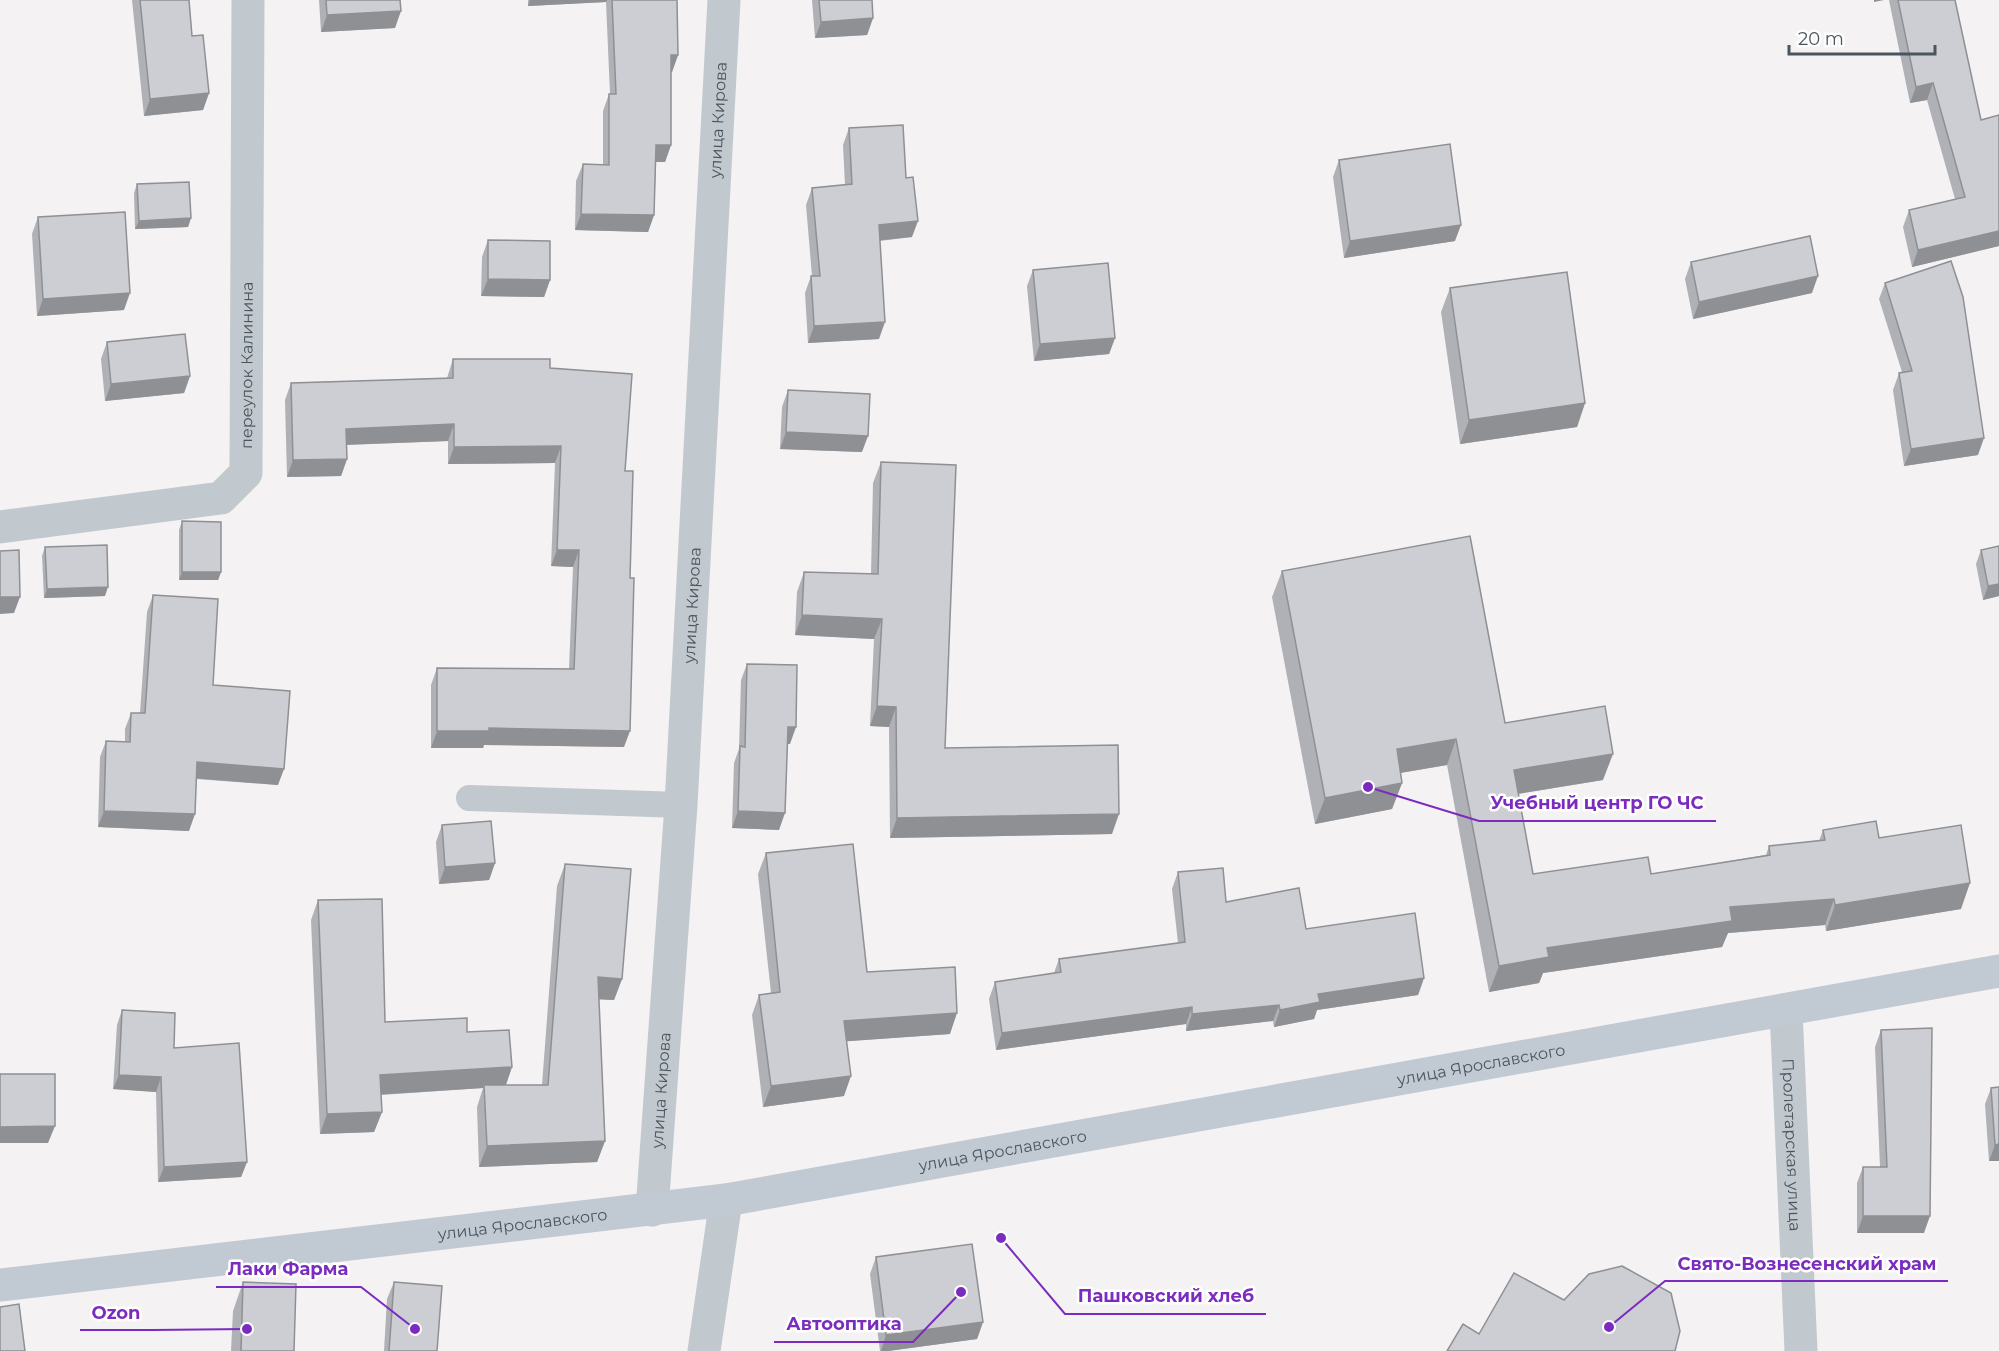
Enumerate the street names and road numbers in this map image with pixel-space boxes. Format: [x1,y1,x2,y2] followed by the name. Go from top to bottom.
[705,61,731,180] street label: улица Кирова
[237,282,257,449] street label: переулок Калинина
[680,547,705,665] street label: улица Кирова
[647,1032,675,1150] street label: улица Кирова
[1394,1040,1567,1089] street label: улица Ярославского
[1778,1058,1805,1232] street label: Пролетарская улица
[916,1126,1088,1175] street label: улица Ярославского
[436,1205,608,1244] street label: улица Ярославского

